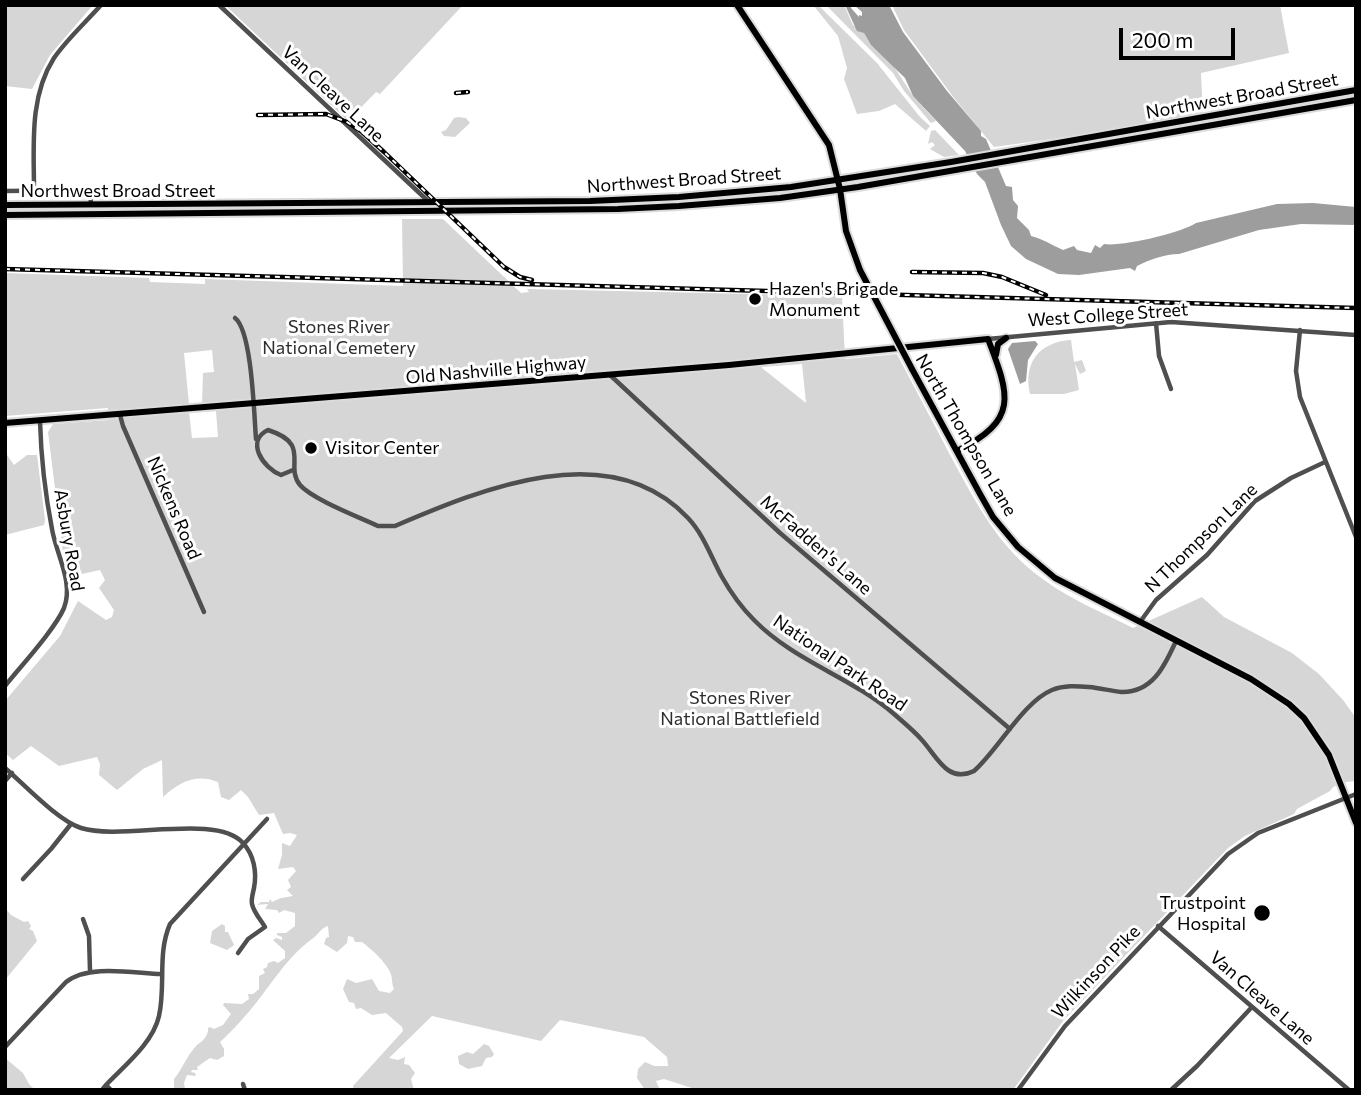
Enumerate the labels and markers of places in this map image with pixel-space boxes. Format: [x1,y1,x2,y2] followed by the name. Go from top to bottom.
[769,278,898,320] place label: Hazen's Brigade Monument
[747,291,763,307] marker: Hazen's Brigade Monument
[325,437,440,459] place label: Visitor Center
[303,440,319,456] marker: Visitor Center
[1159,892,1246,934] place label: Trustpoint Hospital
[1252,903,1272,923] marker: Trustpoint Hospital

